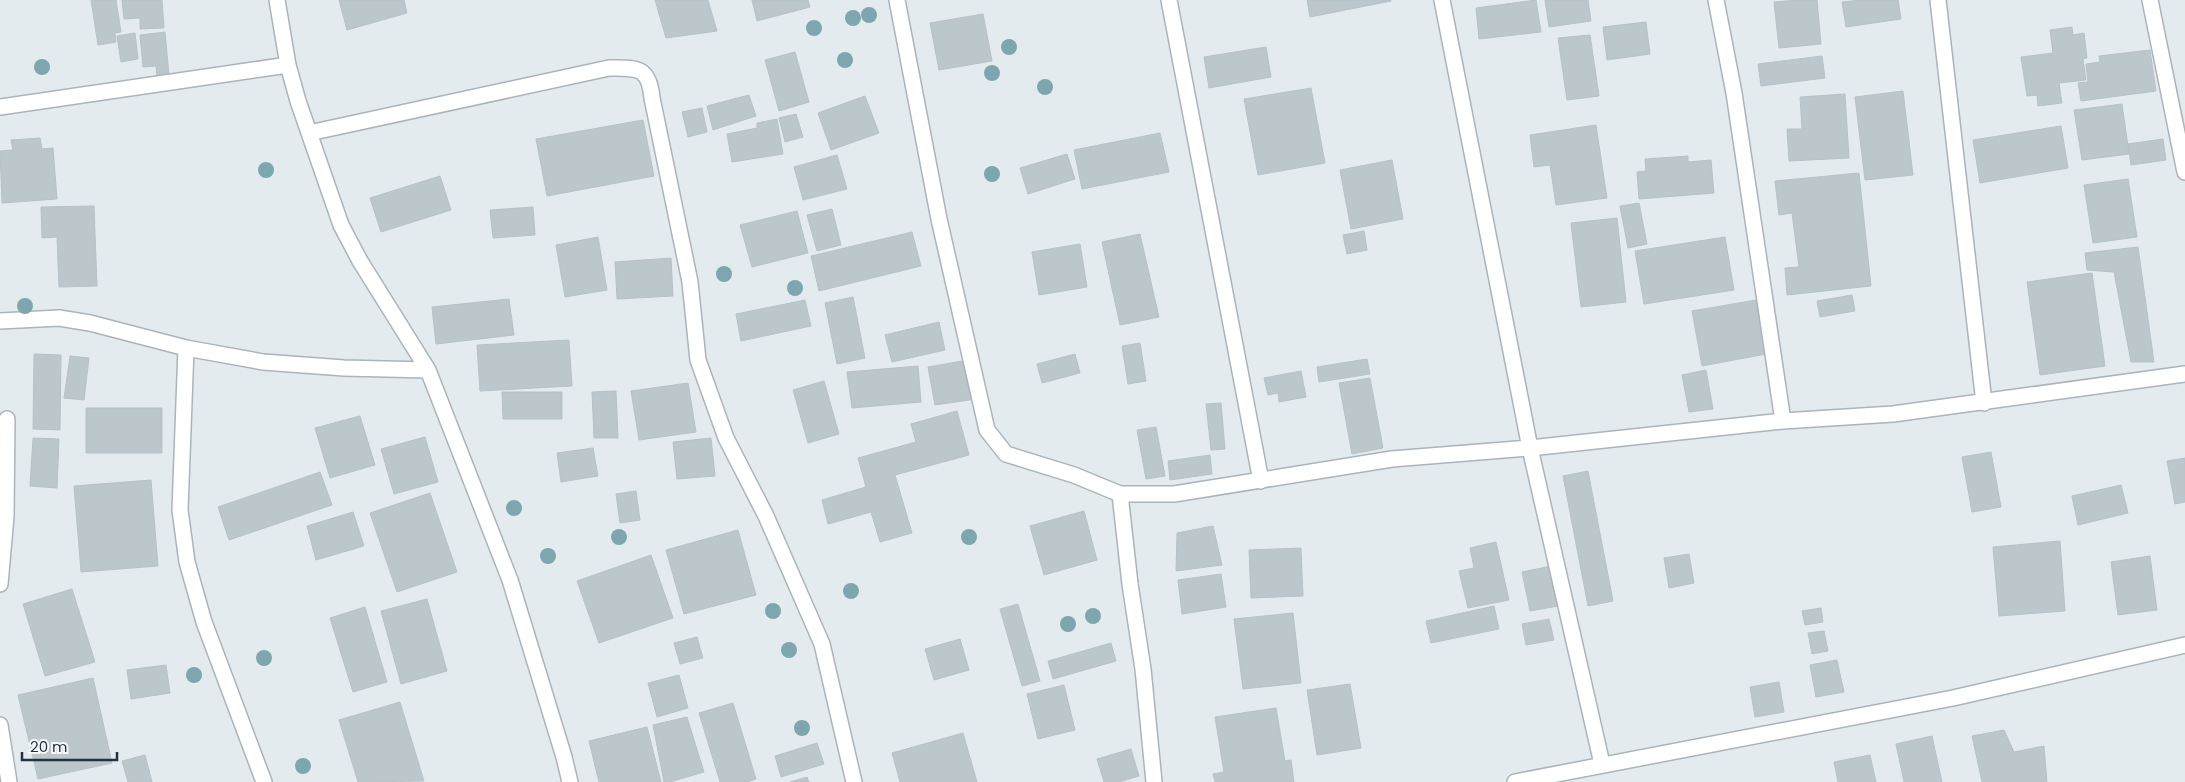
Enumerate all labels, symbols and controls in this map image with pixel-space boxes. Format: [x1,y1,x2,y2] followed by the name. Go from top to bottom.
[22,730,118,762] scale bar
[30,736,68,757] text: 20 m

